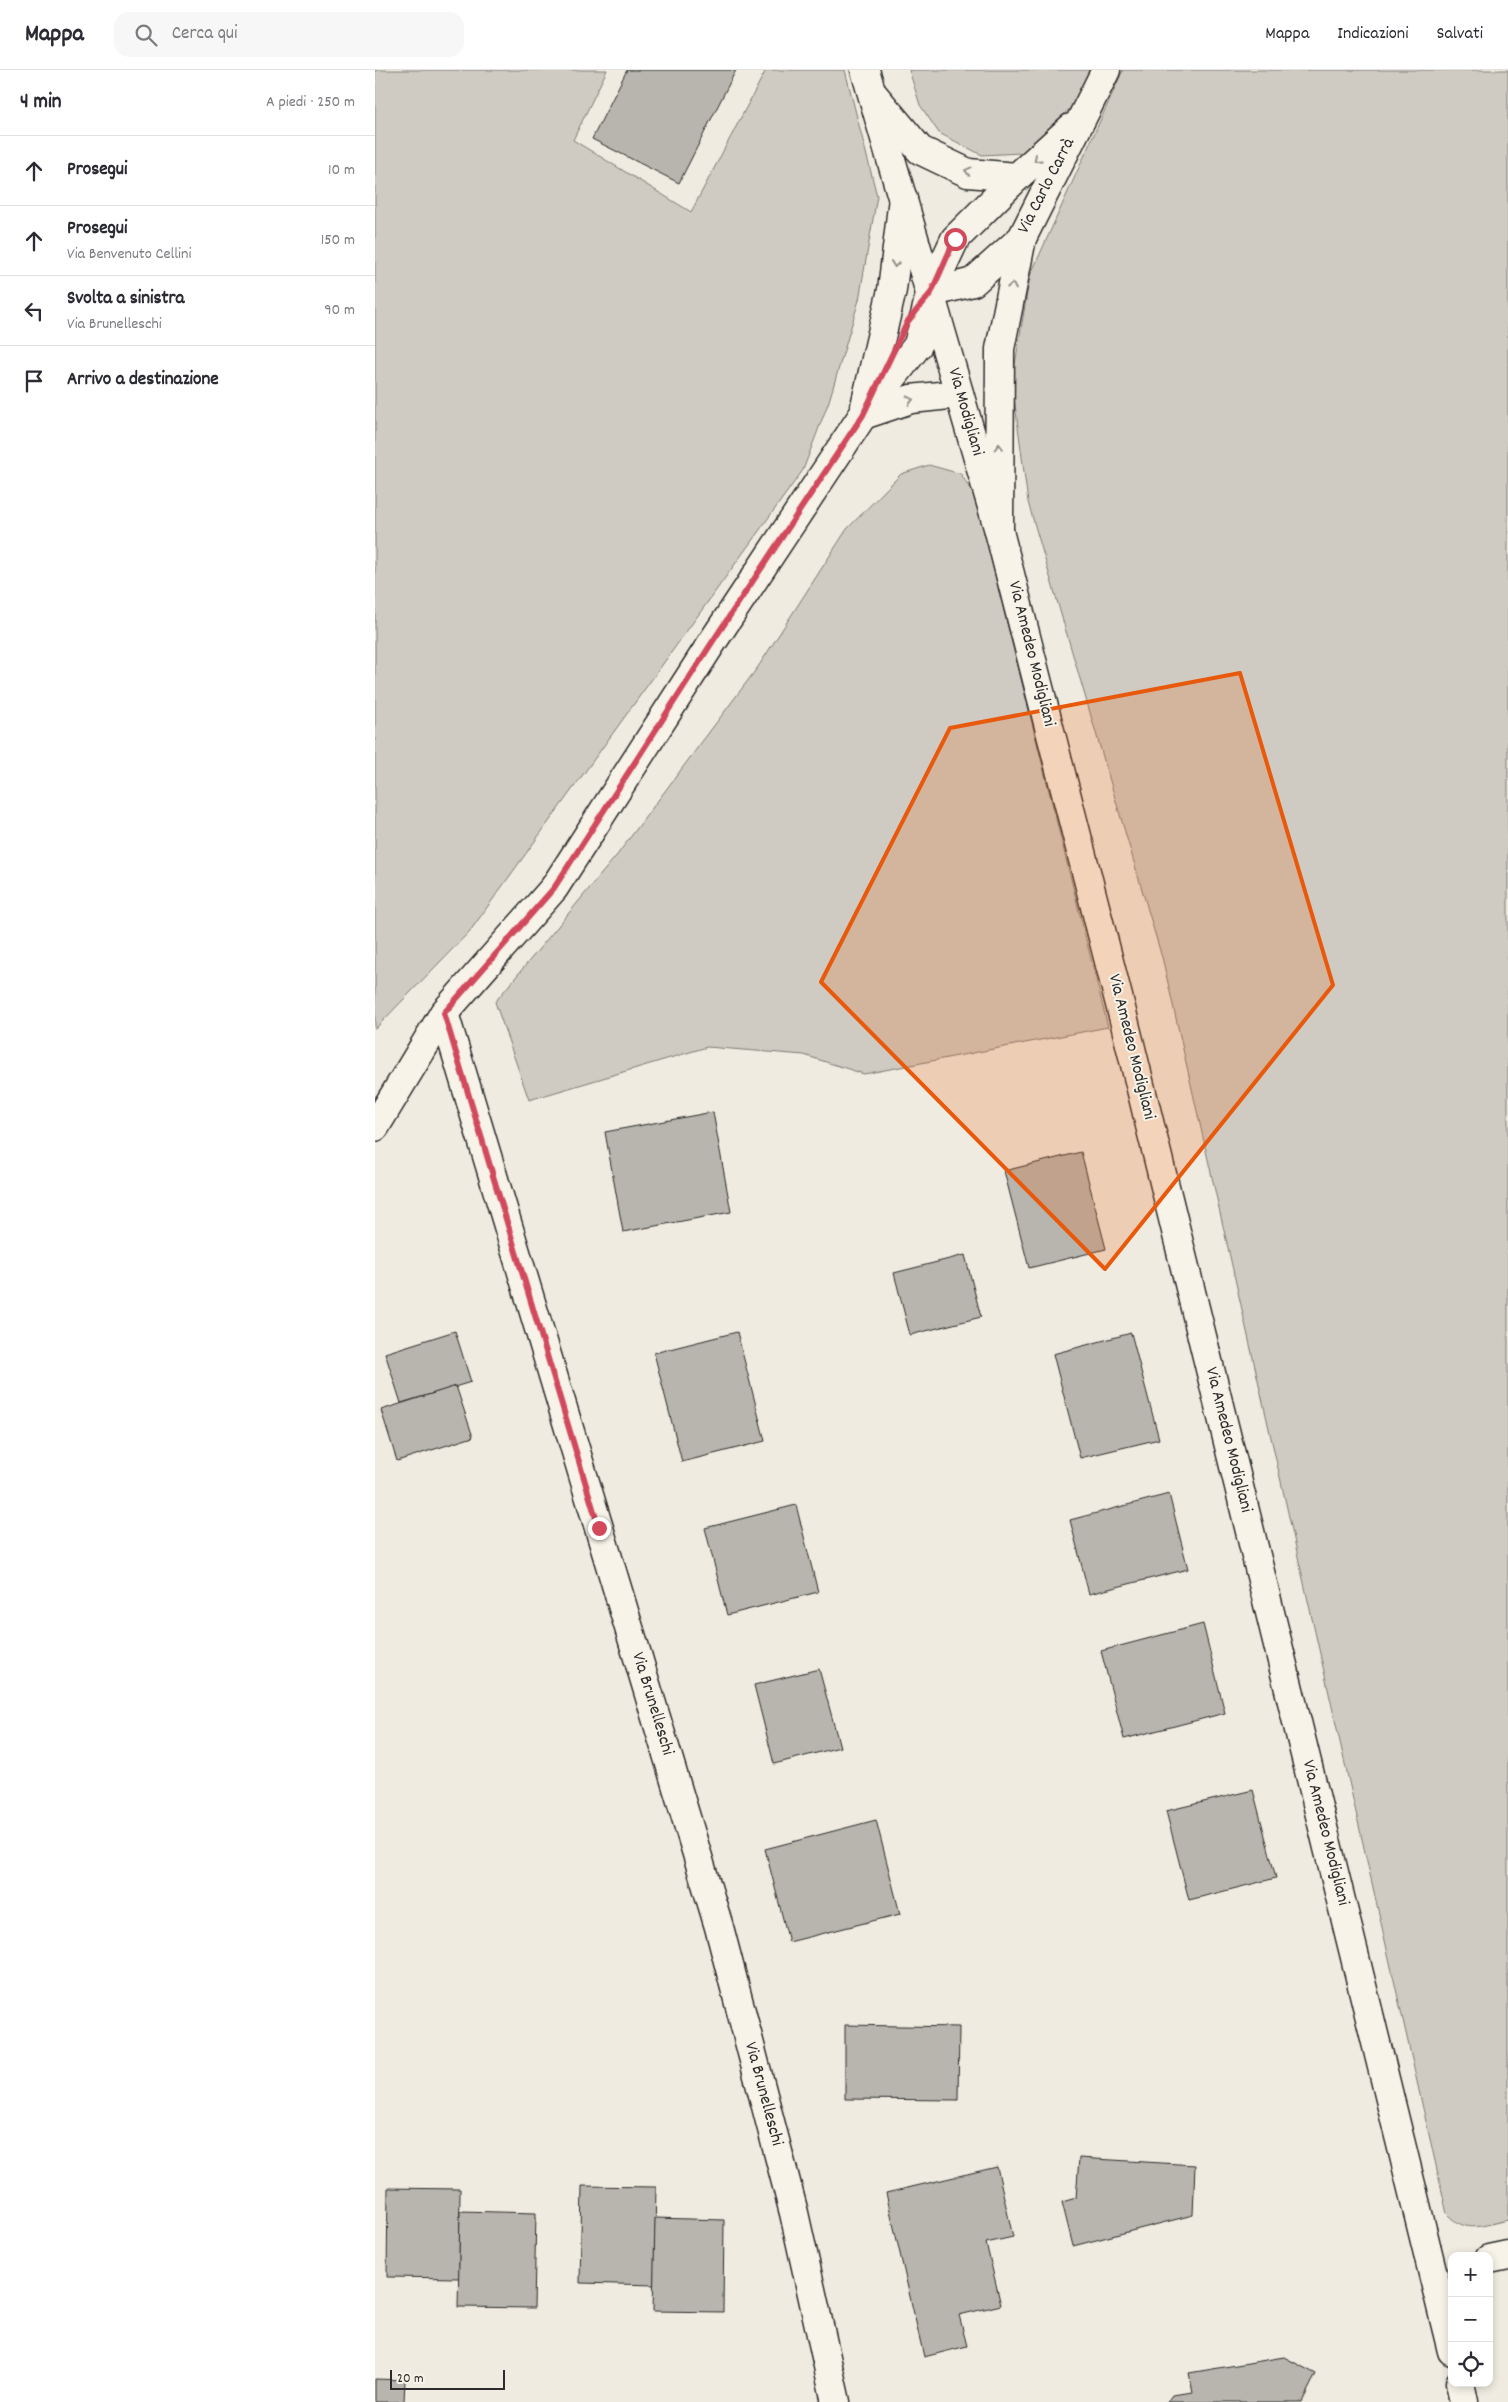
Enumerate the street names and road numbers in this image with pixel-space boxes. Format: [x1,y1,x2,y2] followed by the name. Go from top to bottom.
[1012,134,1082,238] street label: Via Carlo Carrà
[941,365,989,459] street label: Via Modigliani
[1001,579,1061,729] street label: Via Amedeo Modigliani
[1101,972,1161,1122] street label: Via Amedeo Modigliani
[1198,1365,1258,1515] street label: Via Amedeo Modigliani
[624,1649,680,1759] street label: Via Brunelleschi
[1295,1758,1355,1908] street label: Via Amedeo Modigliani
[737,2039,789,2149] street label: Via Brunelleschi

